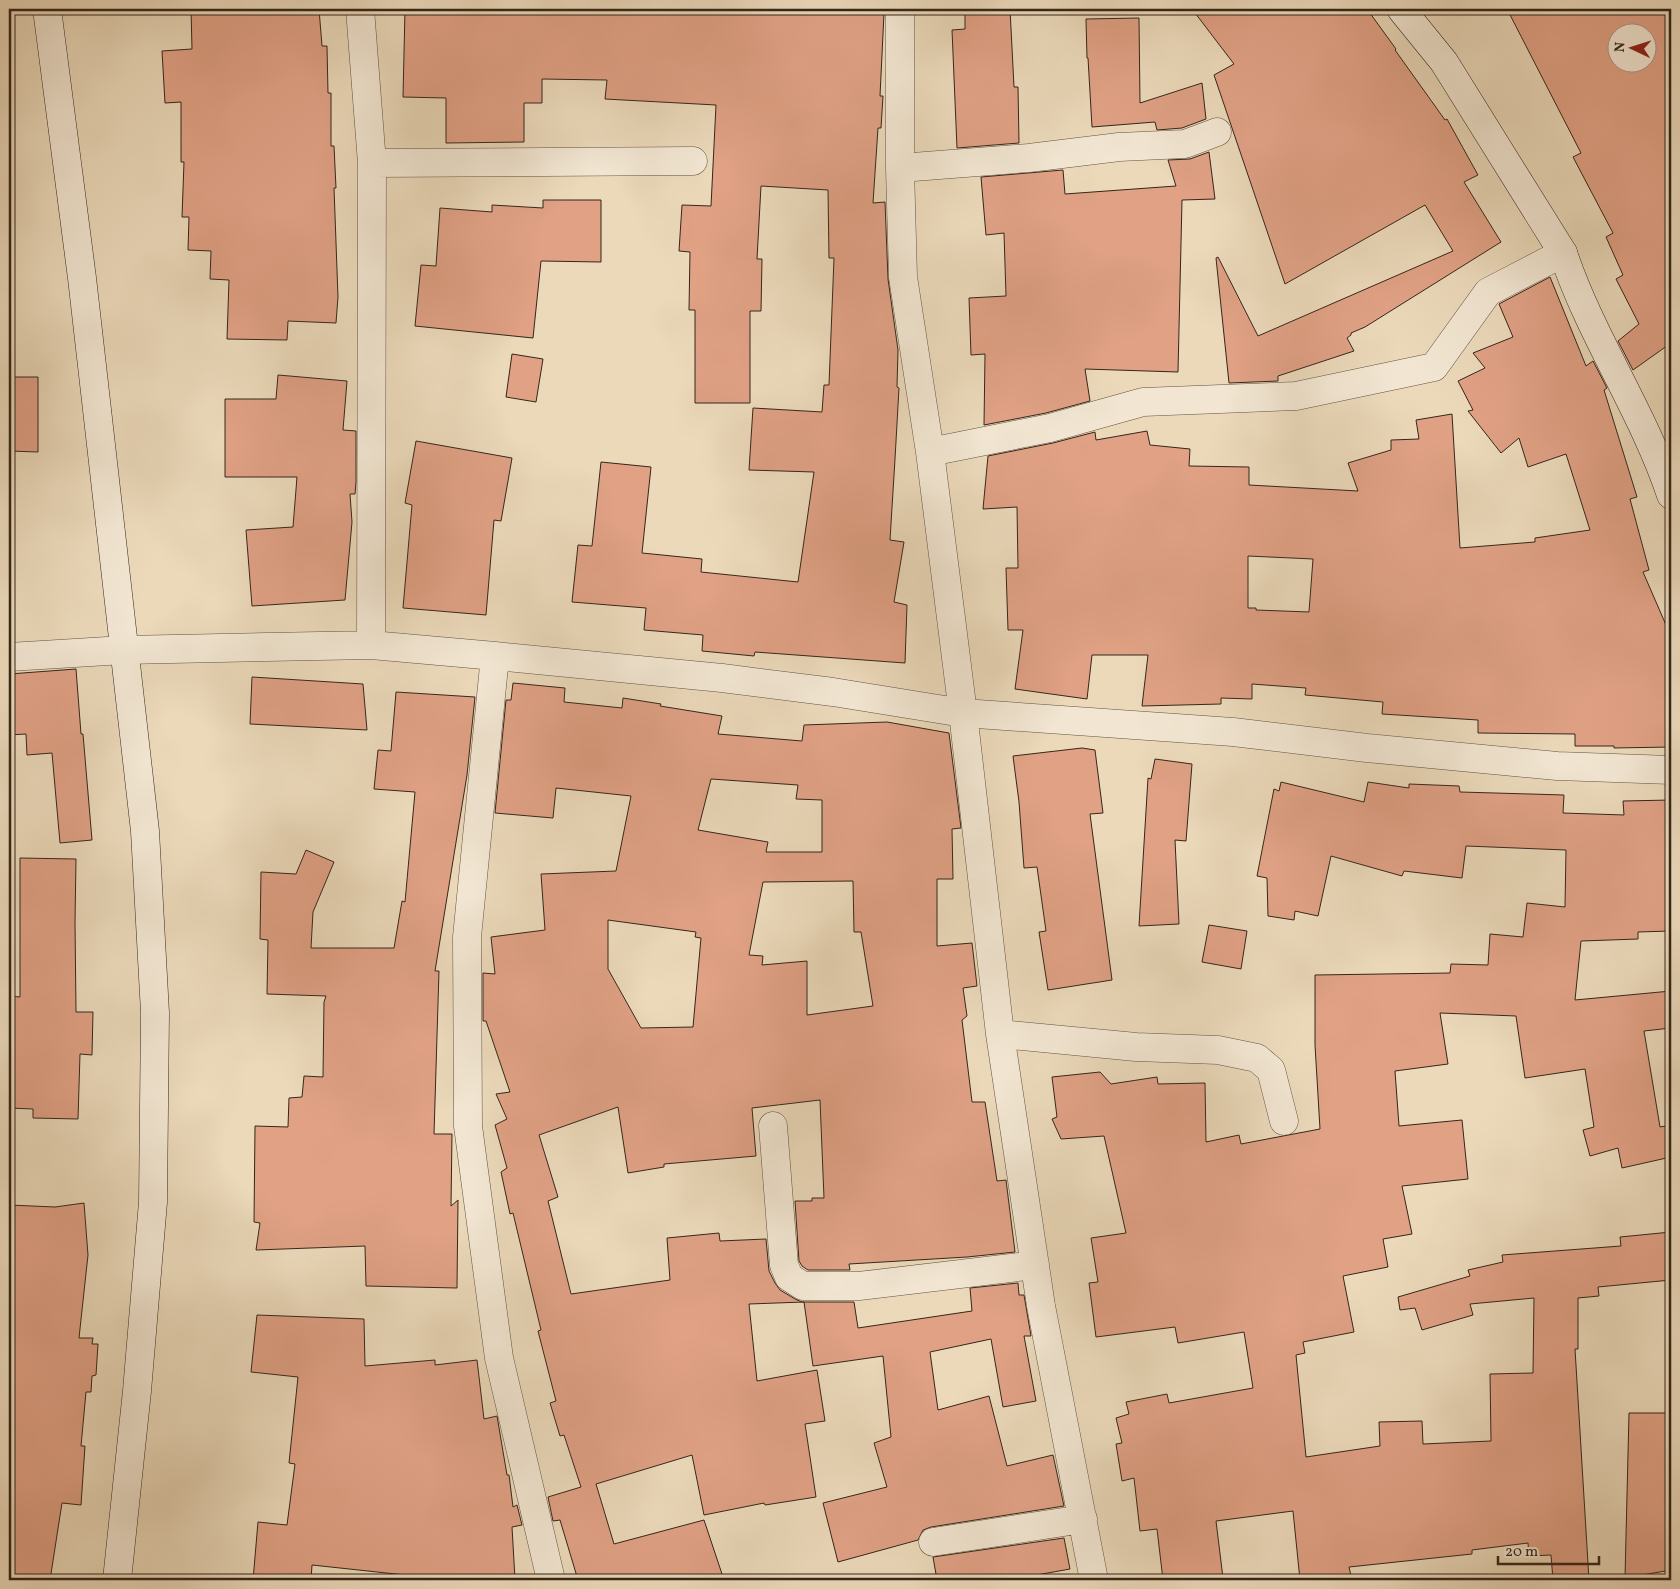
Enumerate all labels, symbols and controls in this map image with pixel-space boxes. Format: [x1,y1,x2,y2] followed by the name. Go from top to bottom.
[1608,22,1658,72] north arrow
[1611,41,1630,53] text: N
[1498,1534,1599,1566] scale bar
[1505,1542,1538,1563] text: 20 m

